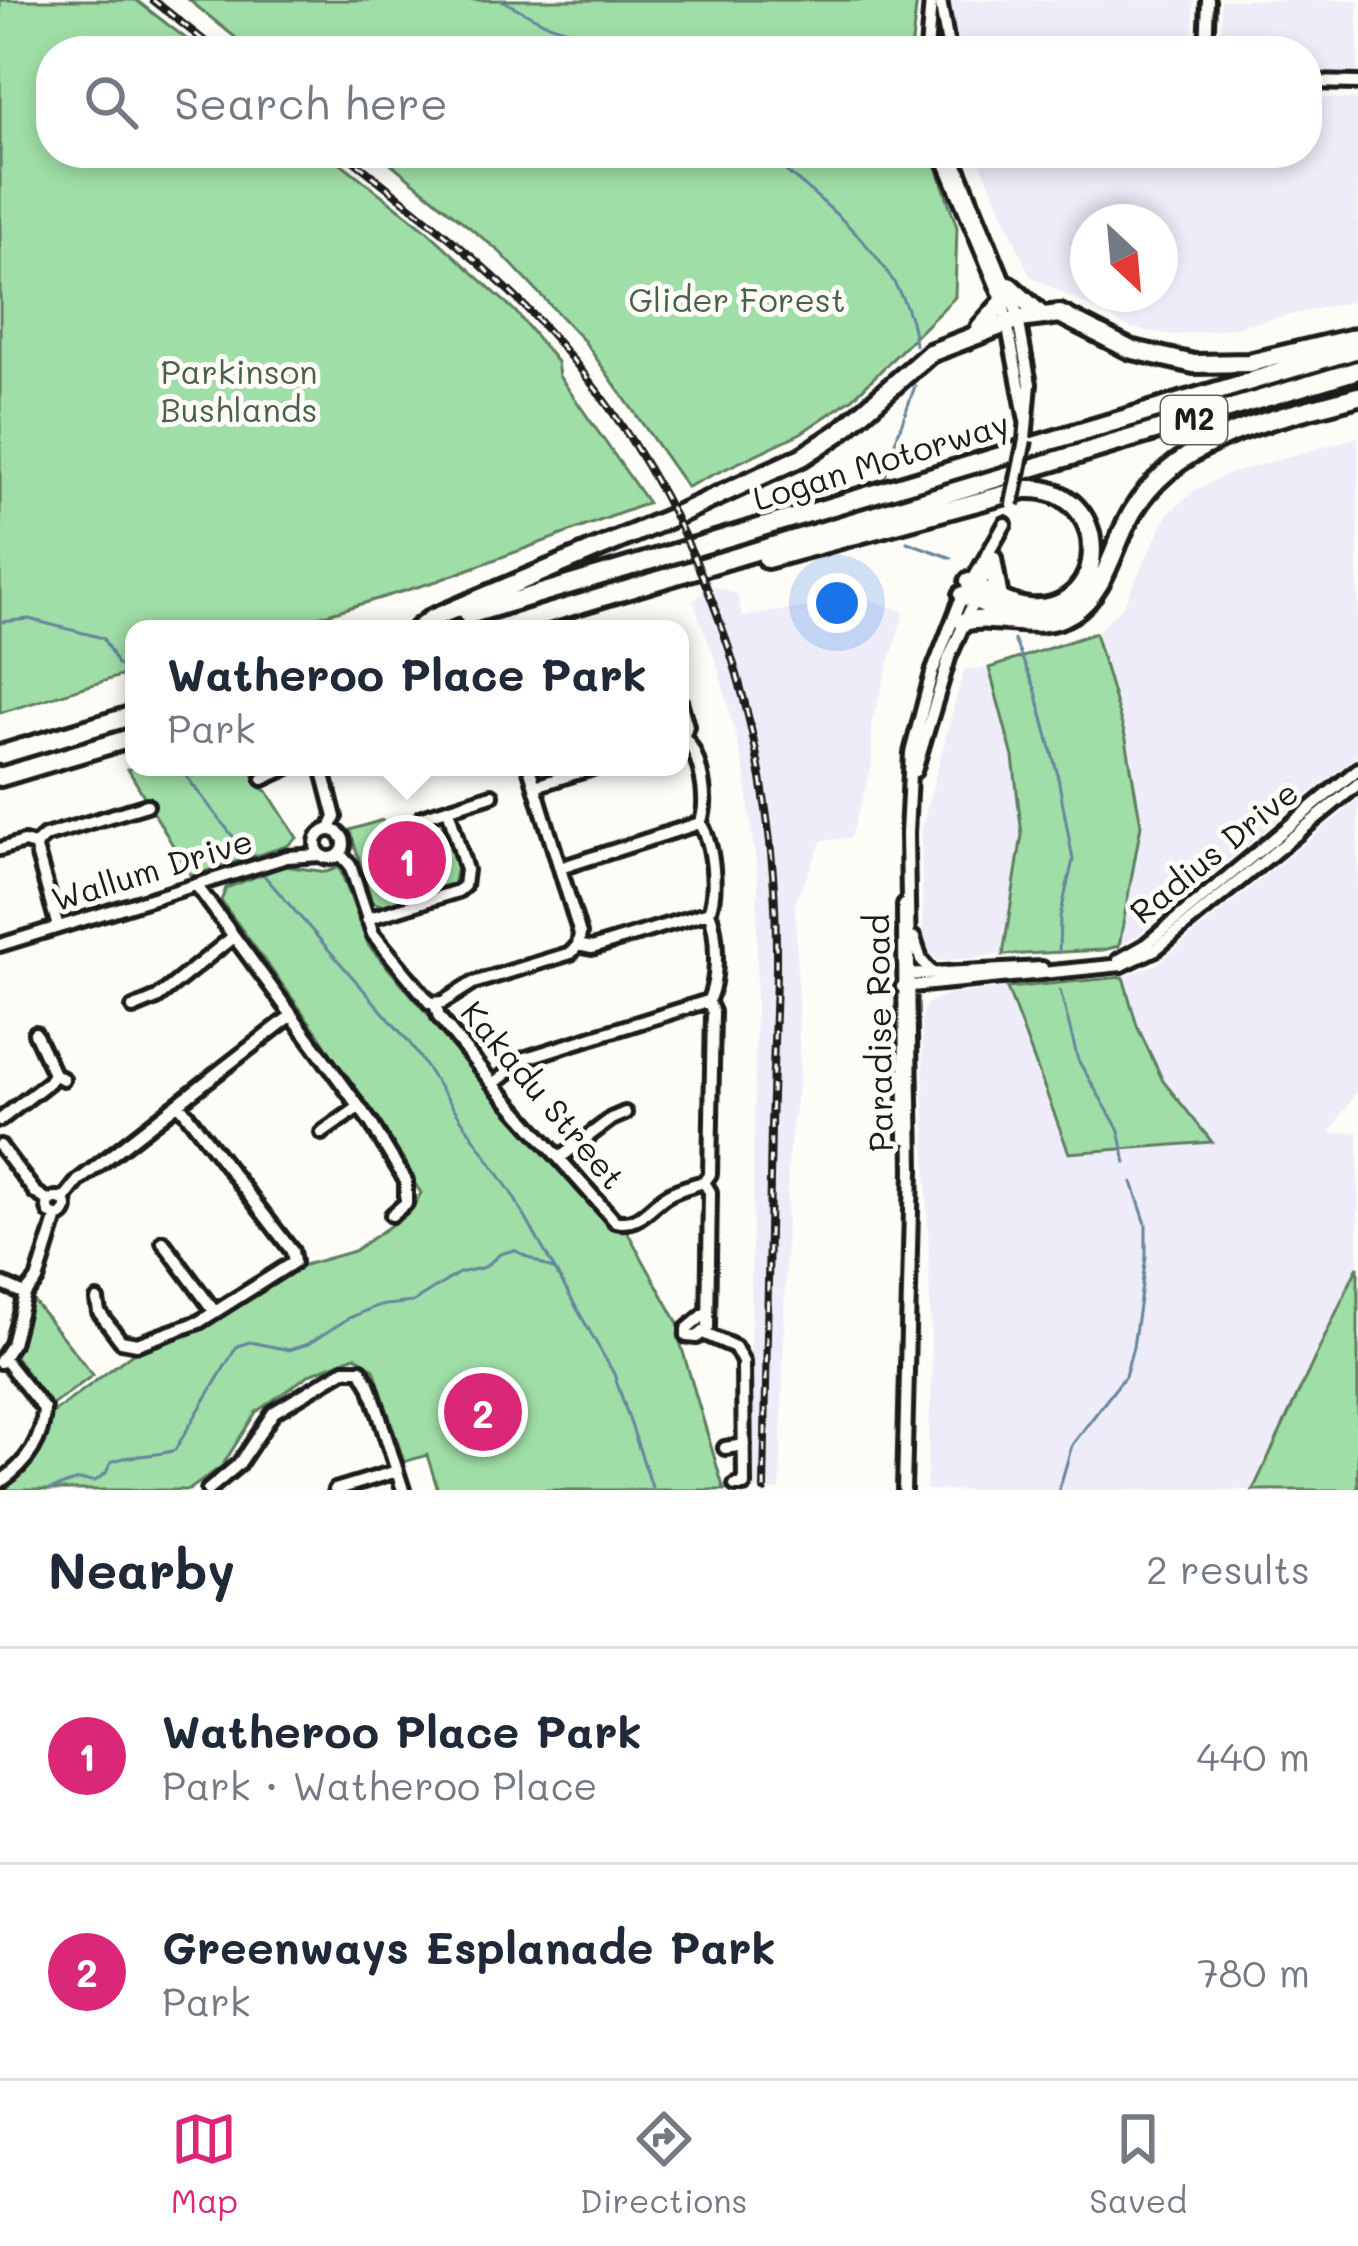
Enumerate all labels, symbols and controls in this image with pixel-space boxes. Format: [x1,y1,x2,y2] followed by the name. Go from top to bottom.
[36,36,1322,168] search box
[78,69,144,135] icon: search
[174,73,448,131] text: Search here
[1070,204,1178,312] north arrow
[629,277,845,320] park label: Glider Forest
[160,349,318,430] park label: Parkinson Bushlands
[1161,396,1227,444] road number: M2
[747,400,1014,520] street label: Logan Motorway
[807,573,867,633] your location
[125,620,689,776] popup
[167,644,647,702] text: Watheroo Place Park
[167,702,256,753] text: Park
[1120,770,1306,932] street label: Radius Drive
[368,815,446,905] pin: 1
[46,818,257,920] street label: Wallum Drive
[854,914,901,1152] street label: Paradise Road
[453,991,636,1197] street label: Kakadu Street
[444,1367,522,1457] pin: 2
[48,1535,235,1602] text: Nearby
[1146,1543,1310,1594] text: 2 results
[162,1701,642,1759] text: Watheroo Place Park
[78,1730,96,1781] text: 1
[1197,1730,1310,1781] text: 440 m
[162,1759,598,1810] text: Park · Watheroo Place
[162,1917,776,1975] text: Greenways Esplanade Park
[76,1946,98,1997] text: 2
[1197,1946,1310,1997] text: 780 m
[162,1975,250,2026] text: Park
[171,2106,238,2221] tab: Map
[580,2106,747,2221] tab: Directions
[1089,2106,1187,2221] tab: Saved

